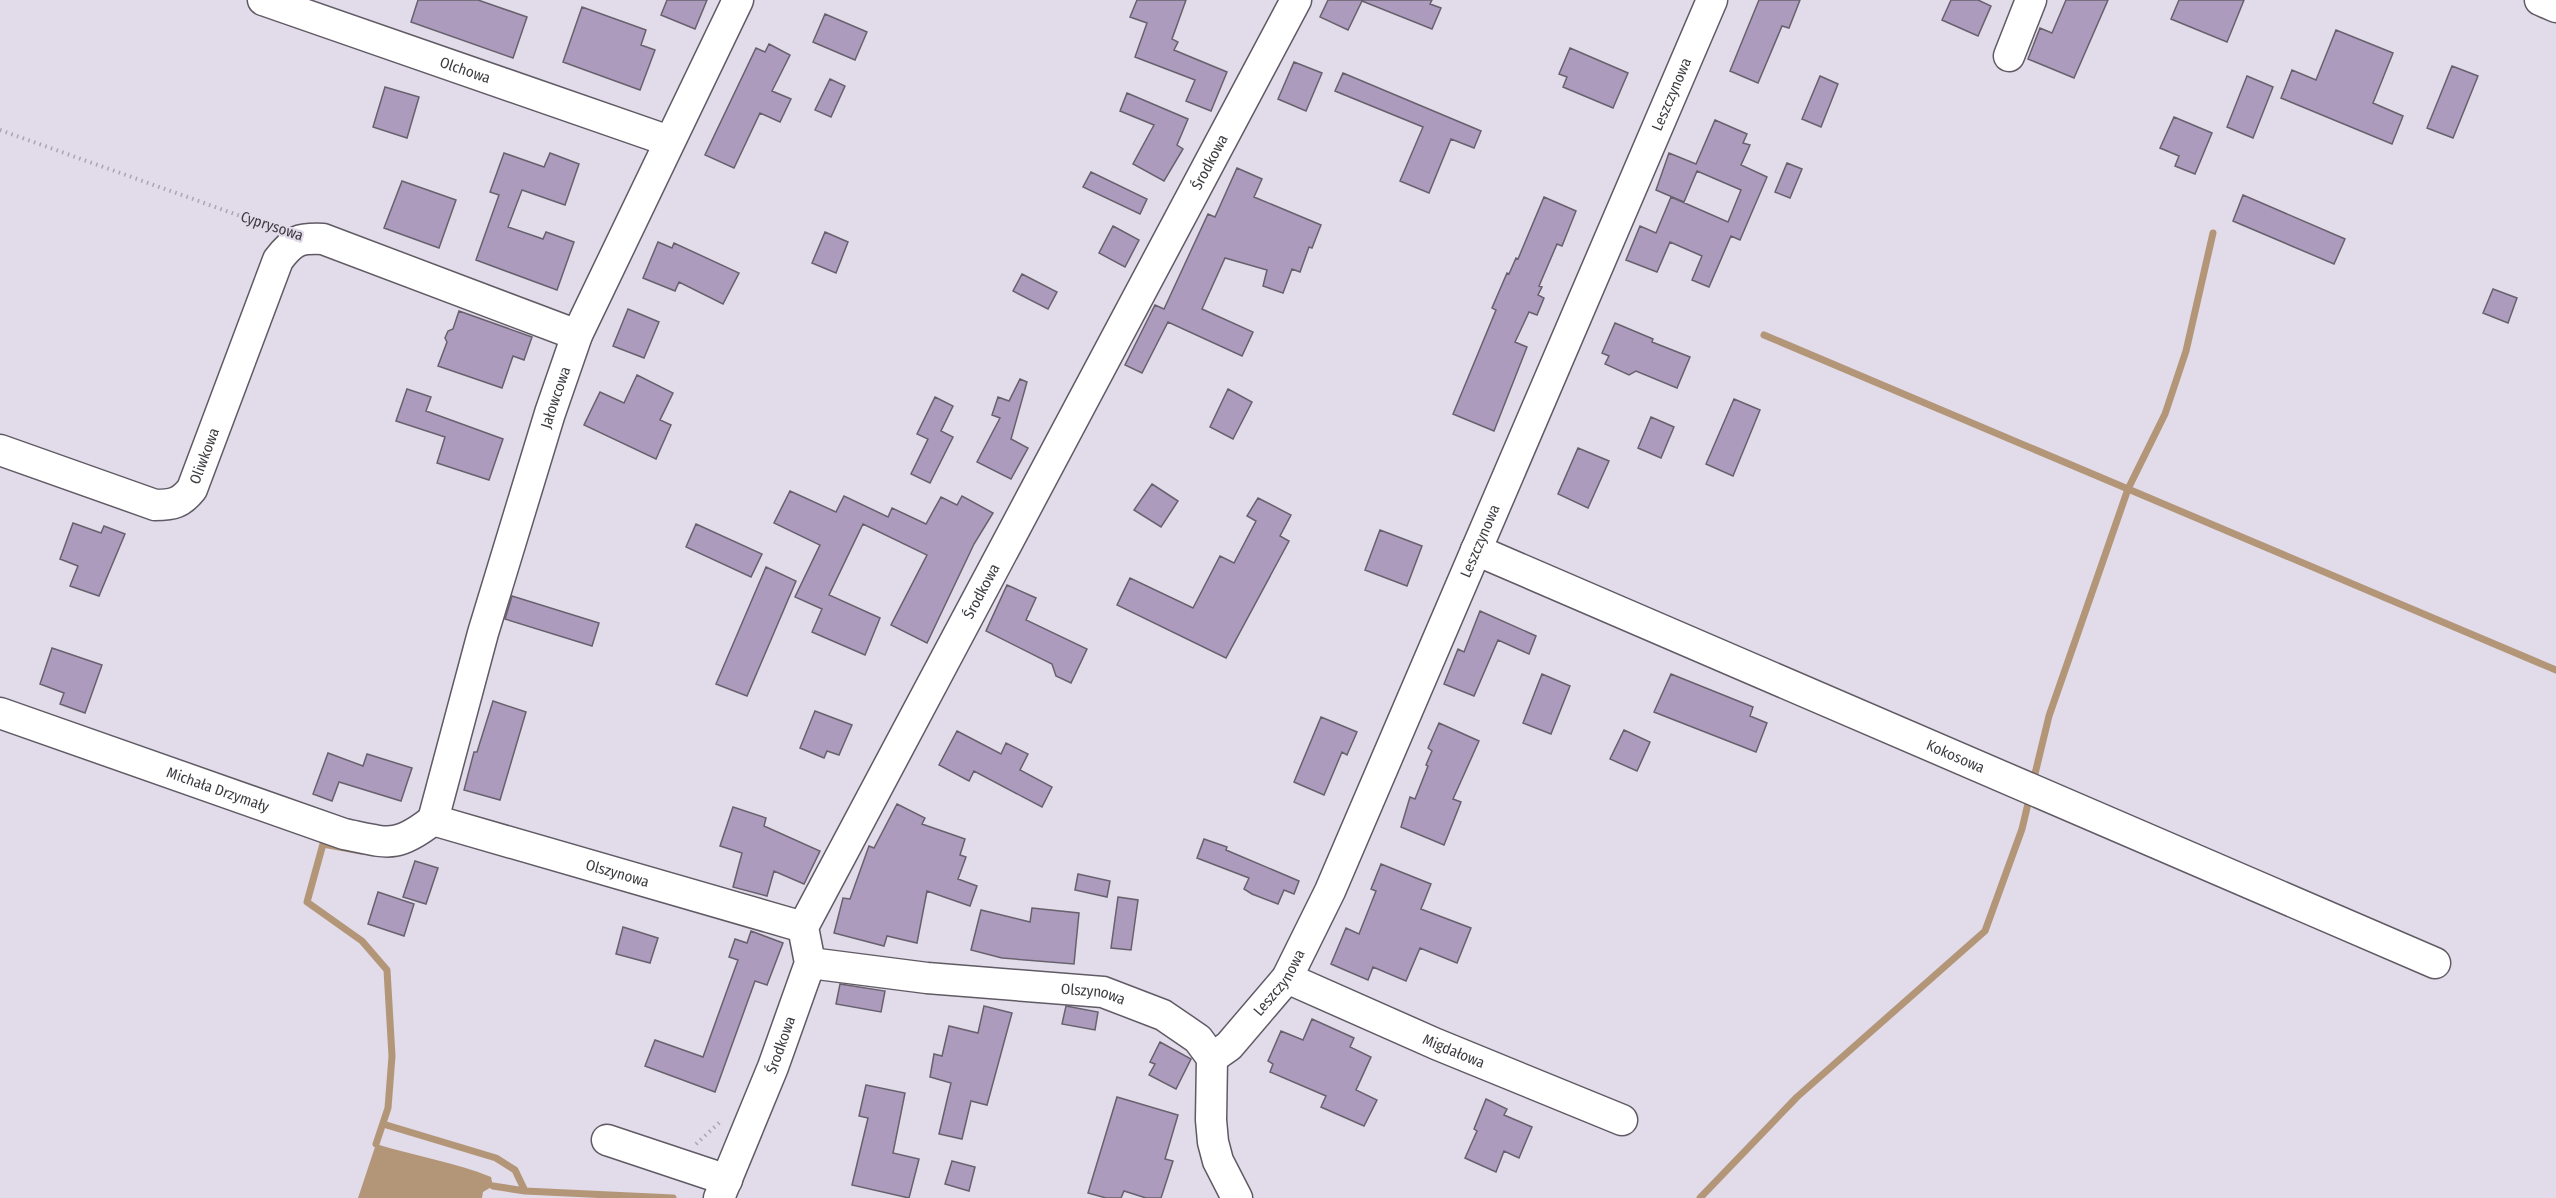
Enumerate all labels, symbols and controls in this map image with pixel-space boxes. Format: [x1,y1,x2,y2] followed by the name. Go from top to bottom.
[437,53,493,87] street label: Olchowa
[1648,55,1695,134] street label: Leszczynowa
[1188,131,1232,193] street label: Środkowa
[238,207,306,245] street label: Cyprysowa
[537,364,574,431] street label: Jałowcowa
[186,425,223,487] street label: Oliwkowa
[1456,502,1504,580] street label: Leszczynowa
[960,561,1004,622] street label: Środkowa
[1924,736,1987,777] street label: Kokosowa
[164,763,272,816] street label: Michała Drzymały
[584,856,651,891] street label: Olszynowa
[1250,946,1309,1020] street label: Leszczynowa
[1060,980,1128,1009] street label: Olszynowa
[762,1014,799,1077] street label: Środkowa
[1420,1030,1487,1072] street label: Migdałowa

